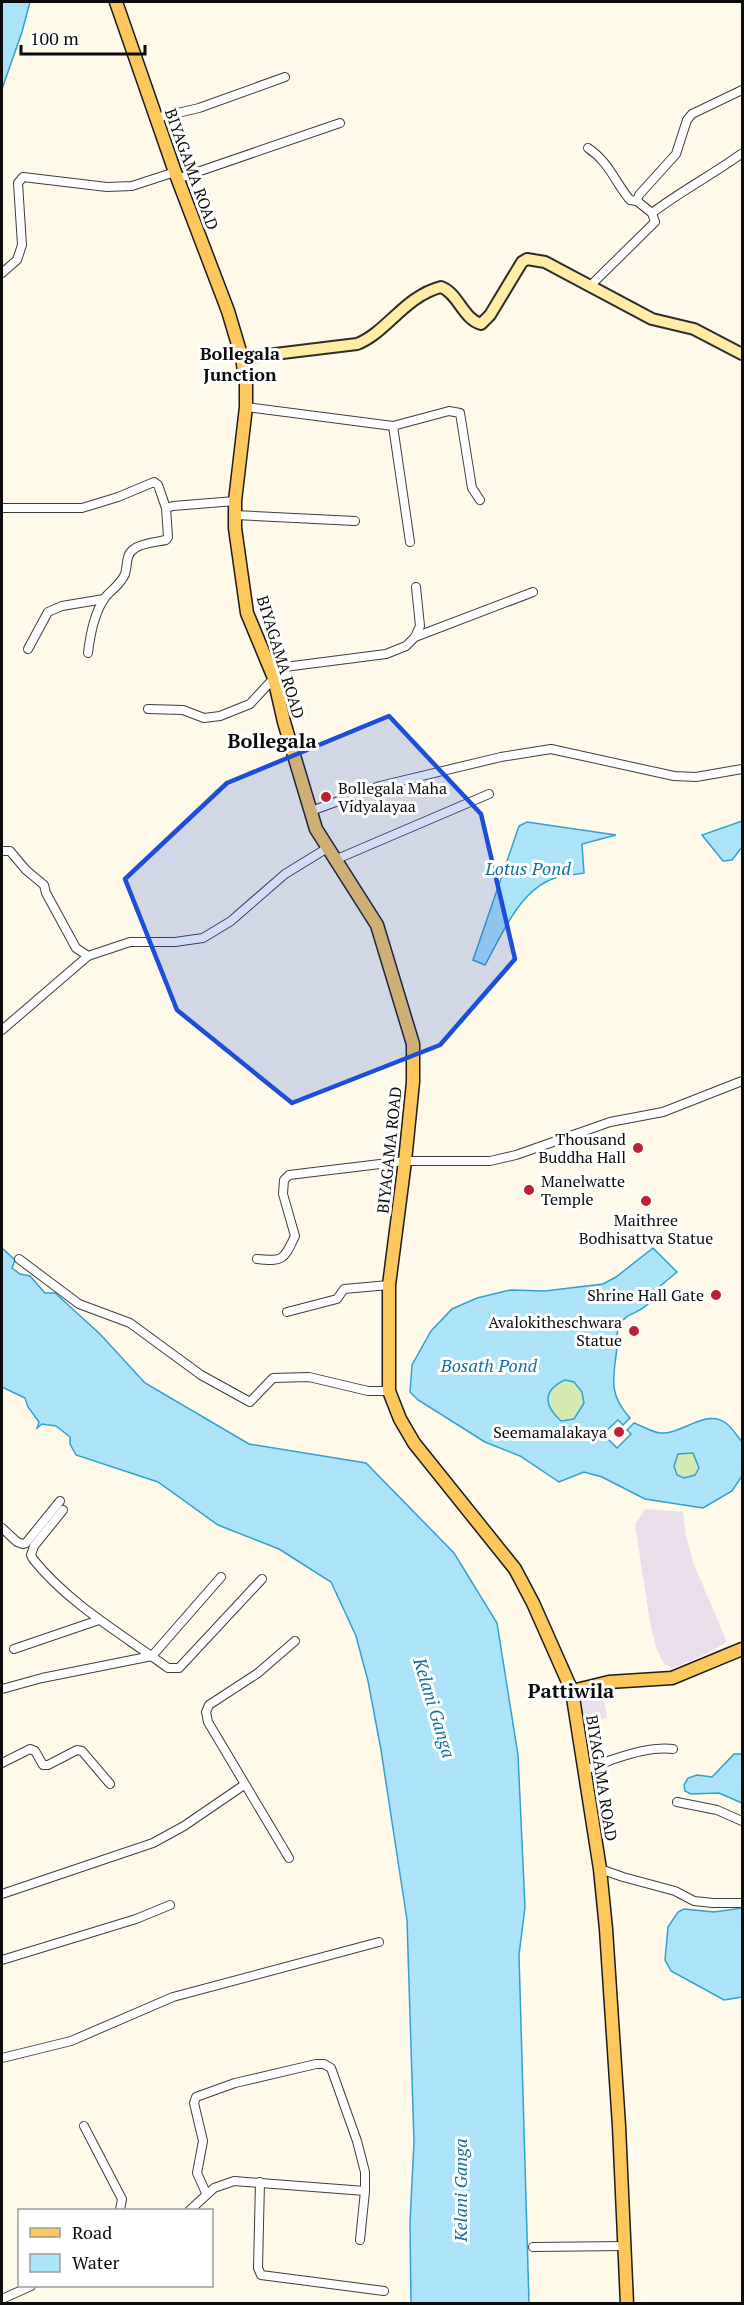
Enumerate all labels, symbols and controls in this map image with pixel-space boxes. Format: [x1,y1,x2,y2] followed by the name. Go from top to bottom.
[21,18,146,56] scale bar
[30,26,79,50] text: 100 m
[160,105,224,233] street label: BIYAGAMA ROAD
[200,341,280,386] district label: Bollegala Junction
[252,593,310,721] street label: BIYAGAMA ROAD
[227,727,317,754] district label: Bollegala
[338,777,447,817] place label: Bollegala Maha Vidyalayaa
[319,790,333,804] marker: Bollegala Maha Vidyalayaa
[484,856,571,880] water label: Lotus Pond
[371,1085,407,1215] street label: BIYAGAMA ROAD
[538,1128,626,1168] place label: Thousand Buddha Hall
[631,1141,645,1155] marker: Thousand Buddha Hall
[541,1170,625,1210] place label: Manelwatte Temple
[522,1183,536,1197] marker: Manelwatte Temple
[639,1194,653,1208] marker: Maithree Bodhisattva Statue
[579,1209,713,1249] place label: Maithree Bodhisattva Statue
[587,1284,704,1306] place label: Shrine Hall Gate
[709,1288,723,1302] marker: Shrine Hall Gate
[488,1311,622,1351] place label: Avalokitheschwara Statue
[627,1324,641,1338] marker: Avalokitheschwara Statue
[440,1353,538,1377] water label: Bosath Pond
[493,1421,607,1443] place label: Seemamalakaya
[612,1425,626,1439] marker: Seemamalakaya
[408,1654,462,1761] water label: Kelani Ganga
[528,1677,614,1704] district label: Pattiwila
[581,1713,623,1843] street label: BIYAGAMA ROAD
[448,2138,472,2243] water label: Kelani Ganga
[18,2209,213,2287] legend
[72,2220,112,2244] text: Road
[72,2250,119,2274] text: Water

